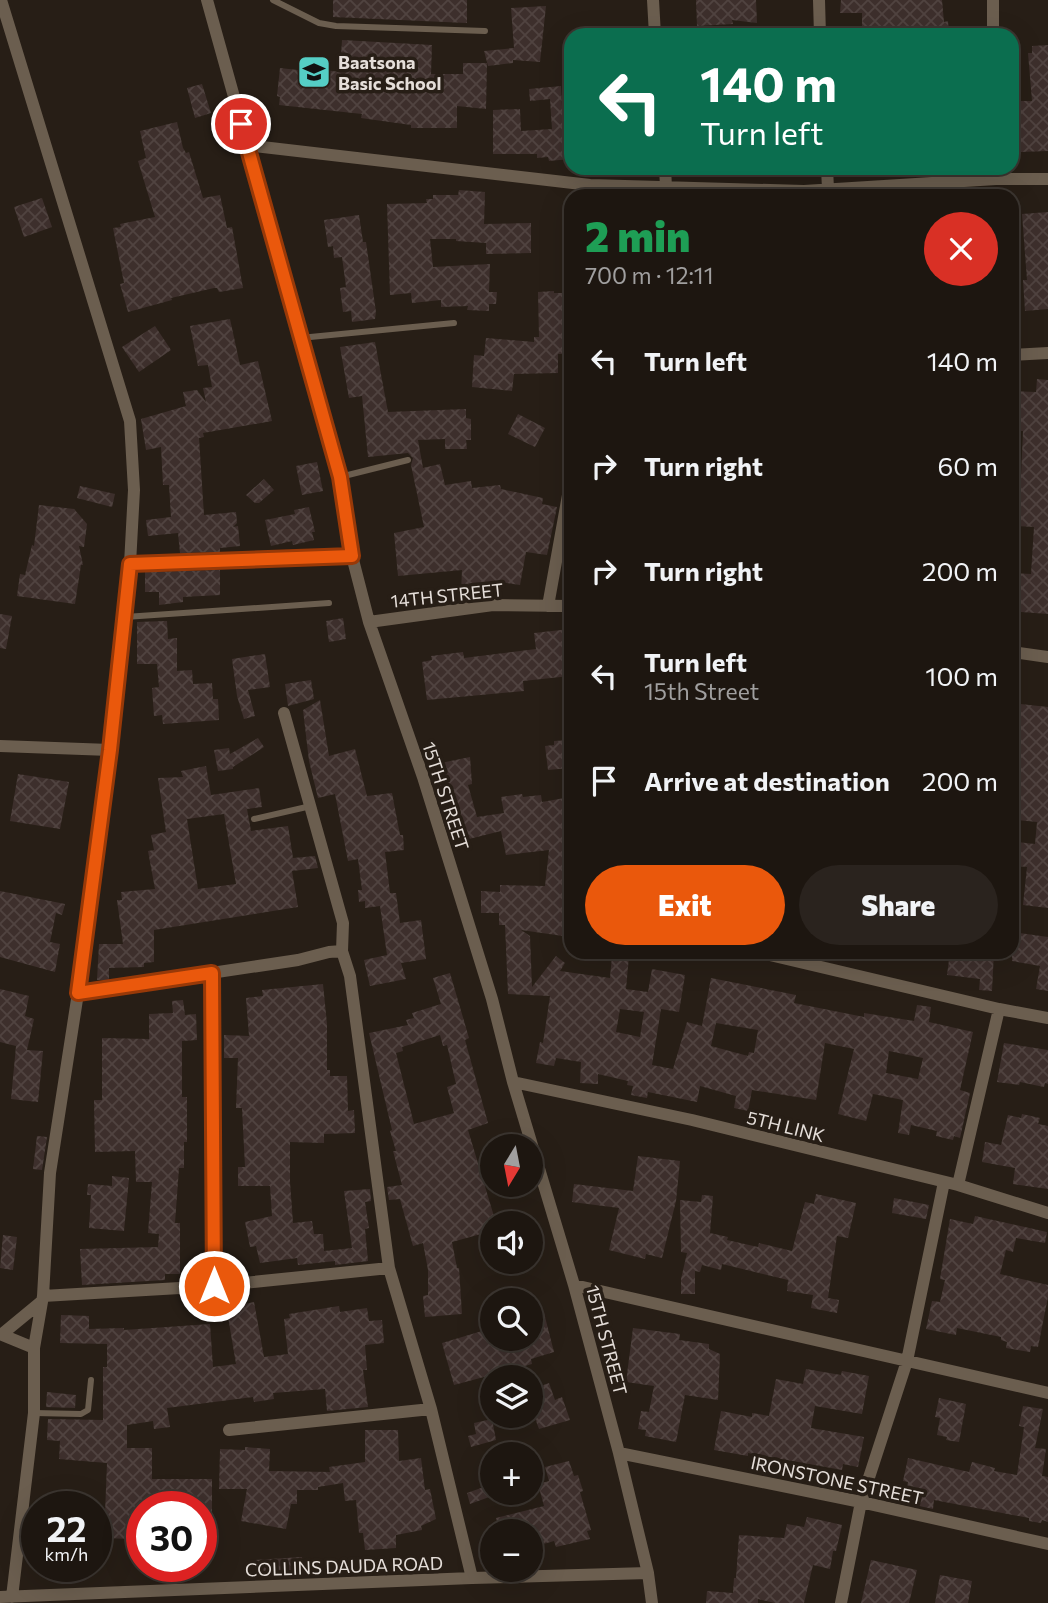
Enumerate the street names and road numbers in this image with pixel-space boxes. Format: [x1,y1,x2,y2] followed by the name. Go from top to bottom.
[390,578,504,612] street label: 14TH STREET
[418,739,474,853] street label: 15TH STREET
[745,1106,827,1146] street label: 5TH LINK
[582,1283,632,1397] street label: 15TH STREET
[749,1451,925,1509] street label: IRONSTONE STREET
[245,1552,443,1580] street label: COLLINS DAUDA ROAD

